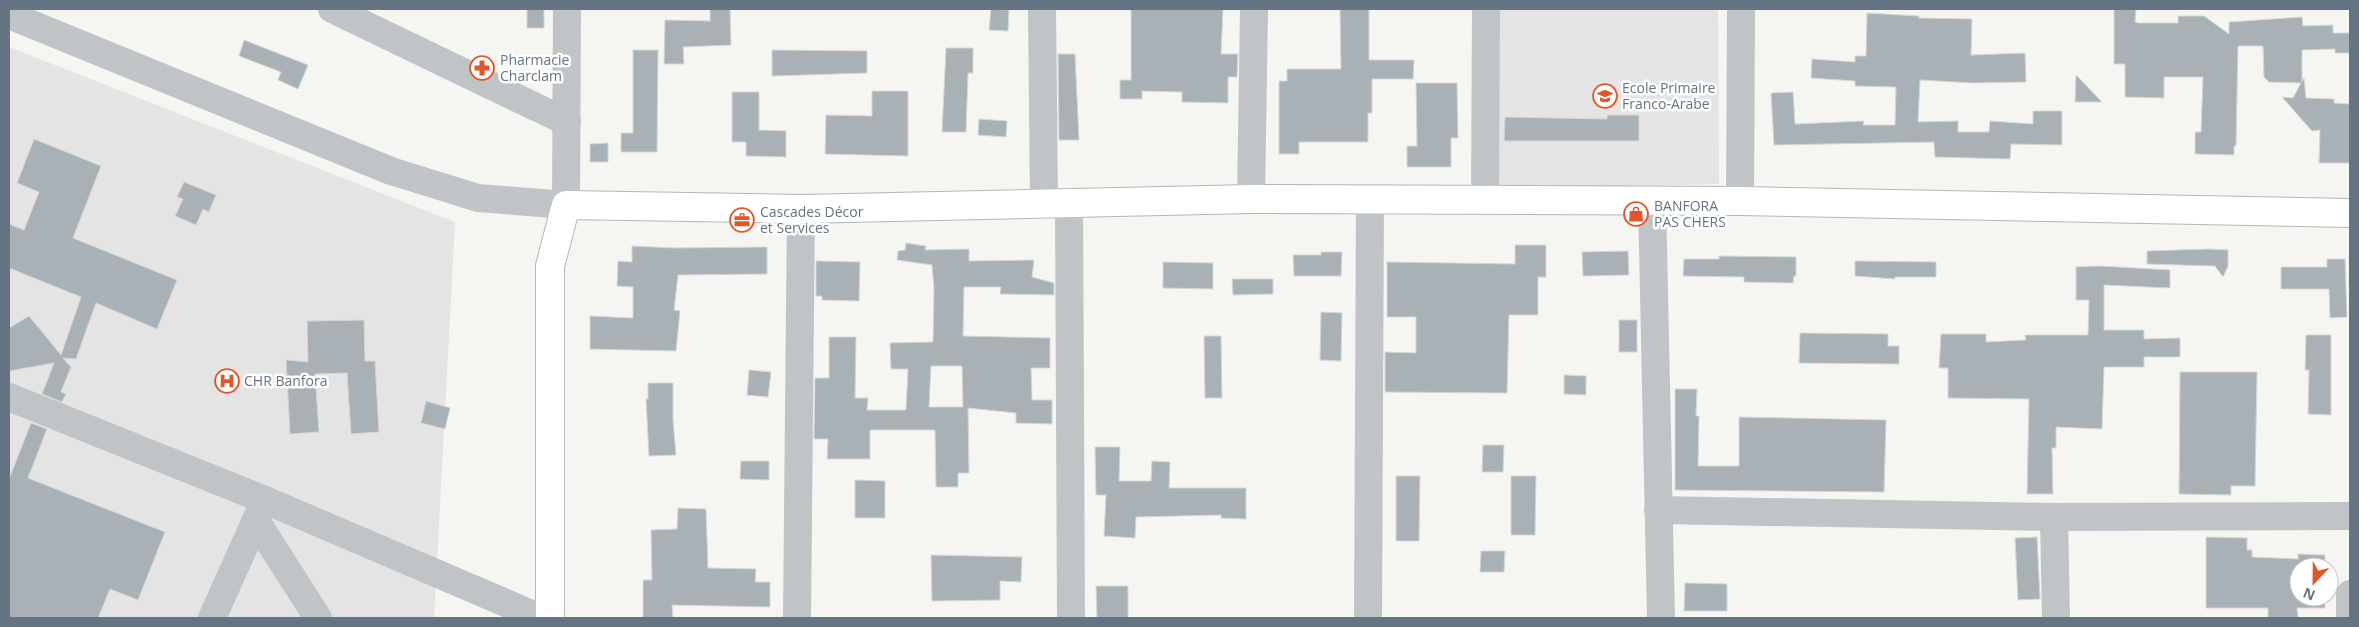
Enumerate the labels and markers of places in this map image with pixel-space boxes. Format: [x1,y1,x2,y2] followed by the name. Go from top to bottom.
[500,50,569,85] place label: Pharmacie Charclam
[469,55,495,81] pharmacy icon: Pharmacie Charclam
[1622,78,1716,113] place label: Ecole Primaire Franco-Arabe
[1592,83,1618,109] school or university icon: Ecole Primaire Franco-Arabe
[1654,196,1726,231] place label: BANFORA PAS CHERS
[1623,201,1649,227] shop icon: BANFORA PAS CHERS
[760,202,864,237] place label: Cascades Décor et Services
[729,207,755,233] office icon: Cascades Décor et Services
[214,368,240,394] hospital icon: CHR Banfora
[244,371,327,390] place label: CHR Banfora

